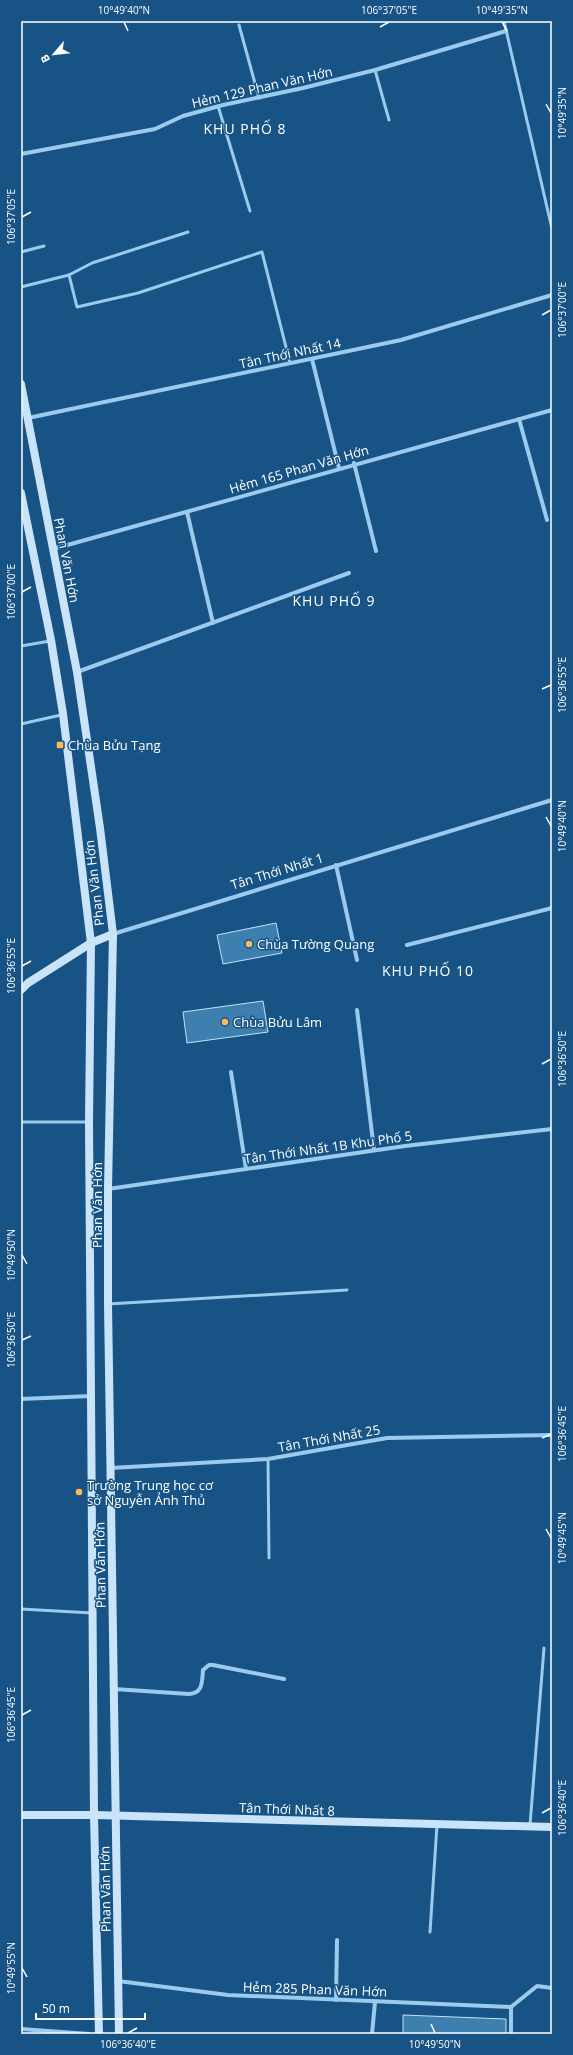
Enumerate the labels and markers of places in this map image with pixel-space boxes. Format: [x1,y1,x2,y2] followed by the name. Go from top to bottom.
[68,736,161,754] place label: Chùa Bửu Tạng
[55,740,65,750] marker: Chùa Bửu Tạng
[257,935,374,953] place label: Chùa Tường Quang
[244,939,254,949] marker: Chùa Tường Quang
[233,1013,322,1031] place label: Chùa Bửu Lâm
[220,1017,230,1027] marker: Chùa Bửu Lâm
[87,1476,214,1509] place label: Trường Trung học cơ sở Nguyễn Ảnh Thủ
[74,1487,84,1497] marker: Trường Trung học cơ sở Nguyễn Ảnh Thủ

